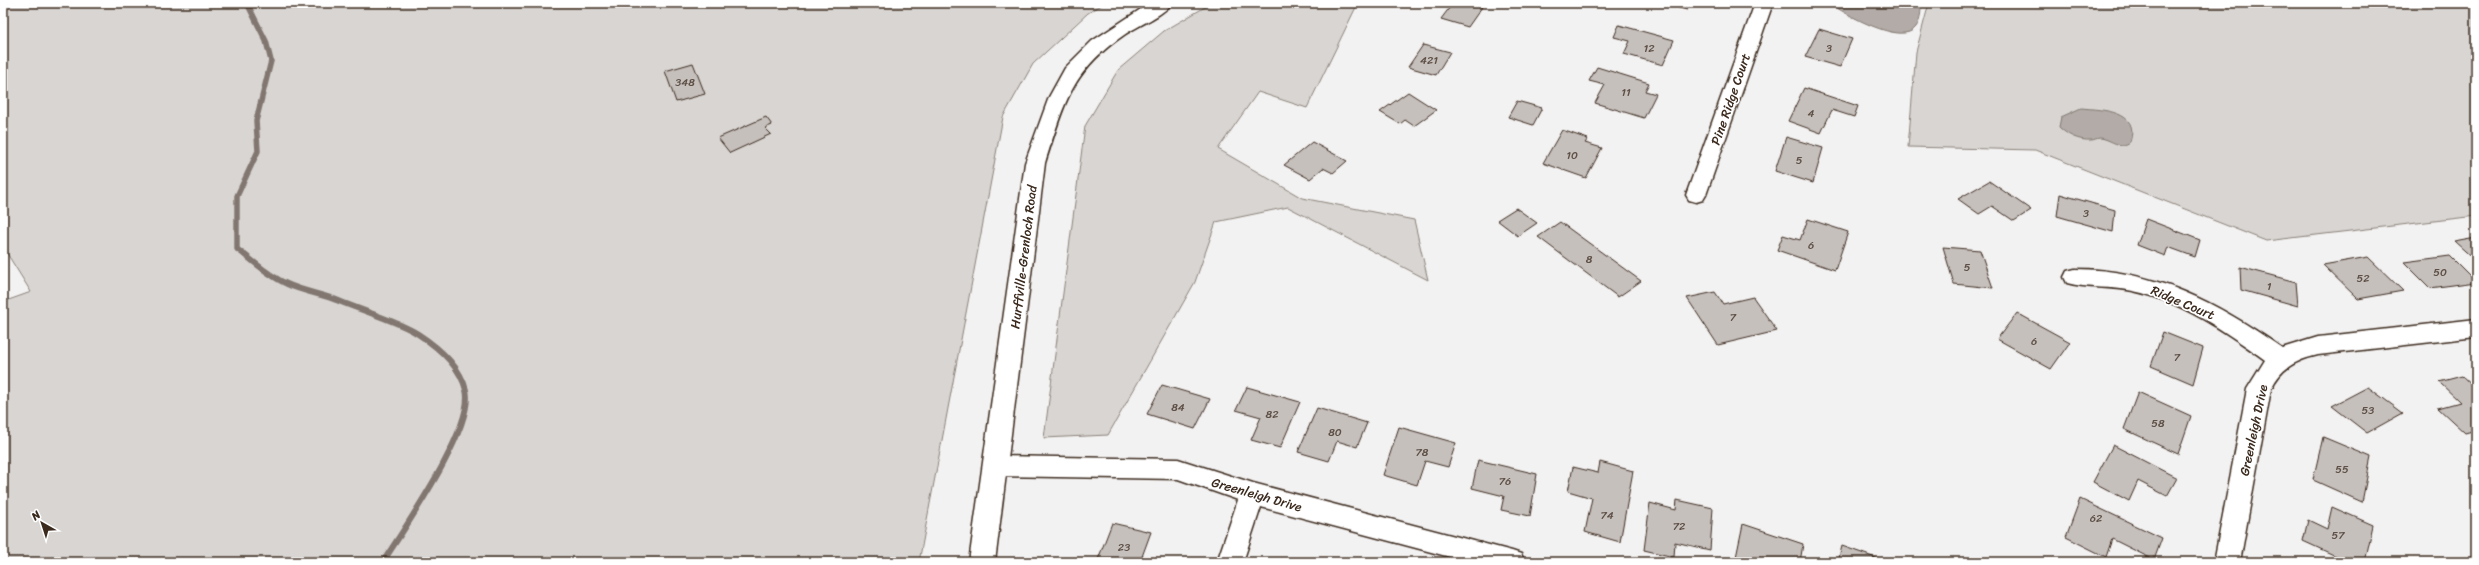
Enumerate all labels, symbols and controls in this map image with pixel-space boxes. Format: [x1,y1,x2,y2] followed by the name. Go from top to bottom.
[1643,39,1655,58] house number: 12
[1826,39,1832,58] house number: 3
[1704,50,1757,148] street label: Pine Ridge Court
[1420,51,1438,70] house number: 421
[675,73,695,92] house number: 348
[1621,83,1631,102] house number: 11
[1808,104,1815,123] house number: 4
[1566,146,1578,165] house number: 10
[1796,151,1803,170] house number: 5
[1003,183,1044,330] street label: Hurffville-Grenloch Road
[2083,204,2089,223] house number: 3
[1808,236,1814,255] house number: 6
[1586,250,1593,269] house number: 8
[1964,258,1971,277] house number: 5
[2433,263,2447,282] house number: 50
[2356,269,2370,288] house number: 52
[2267,277,2272,296] house number: 1
[2147,279,2219,326] street label: Ridge Court
[1730,308,1737,327] house number: 7
[2031,332,2037,351] house number: 6
[2174,348,2181,367] house number: 7
[2233,382,2274,478] street label: Greenleigh Drive
[1171,398,1185,417] house number: 84
[2362,401,2374,420] house number: 53
[1266,405,1279,424] house number: 82
[2151,414,2165,433] house number: 58
[1328,423,1342,442] house number: 80
[1416,443,1429,462] house number: 78
[2335,460,2349,479] house number: 55
[1209,471,1305,518] street label: Greenleigh Drive
[1499,472,1511,491] house number: 76
[22,503,62,543] north arrow
[26,506,45,526] text: N
[1600,506,1614,525] house number: 74
[2090,509,2103,528] house number: 62
[1673,517,1686,536] house number: 72
[2331,526,2345,545] house number: 57
[1118,538,1130,557] house number: 23

